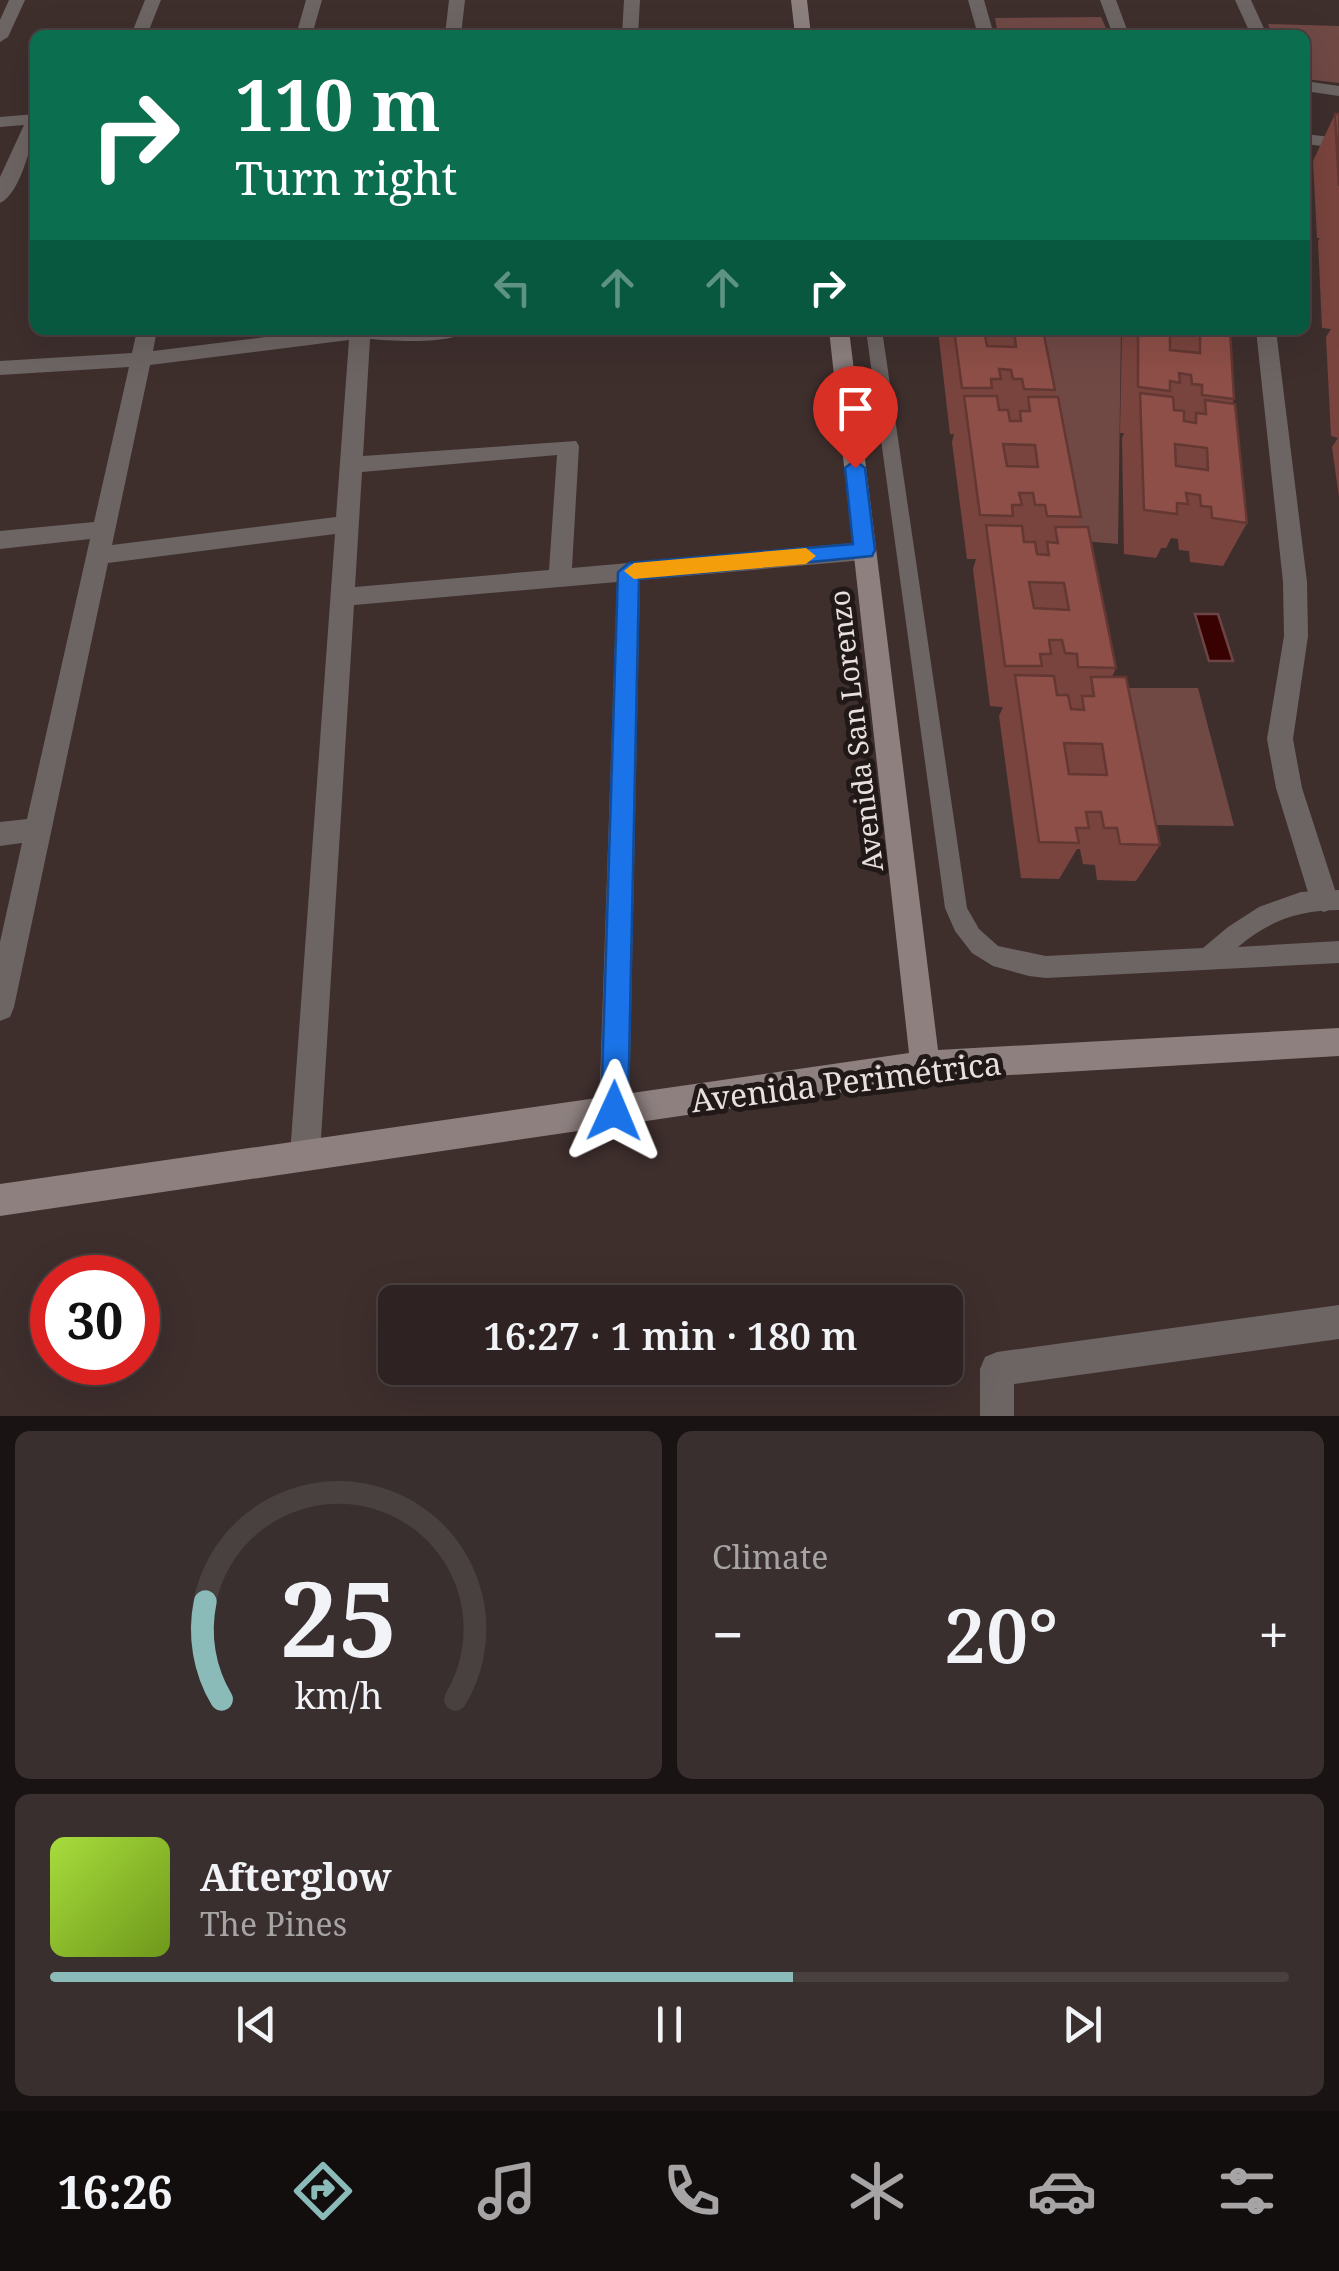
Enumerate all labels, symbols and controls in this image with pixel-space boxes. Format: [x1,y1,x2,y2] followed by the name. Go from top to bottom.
[235,56,441,152] text: 110 m
[70,70,200,200] icon: right
[235,147,457,208] text: Turn right
[485,260,540,315] icon: left
[590,260,645,315] icon: ahead
[695,260,750,315] icon: ahead
[800,260,855,315] icon: right
[813,366,898,469] pin
[828,381,883,436] icon: arrive
[819,588,891,874] street label: Avenida San Lorenzo
[688,1041,1004,1121] street label: Avenida Perimétrica
[562,1059,666,1163] position arrow
[30,1255,160,1385] speed limit sign: 30
[483,1309,858,1361] text: 16:27 · 1 min · 180 m
[712,1535,828,1578] text: Climate
[280,1546,397,1687] text: 25
[944,1583,1058,1685] text: 20°
[712,1596,744,1671] text: −
[1258,1596,1289,1671] text: +
[295,1671,382,1719] text: km/h
[200,1850,392,1902] text: Afterglow
[200,1902,347,1945] text: The Pines
[229,1997,284,2052] icon: previous
[642,1997,697,2052] icon: pause
[1055,1997,1110,2052] icon: next
[288,2156,358,2226] icon: directions
[472,2156,542,2226] icon: music
[657,2156,727,2226] icon: phone
[842,2156,912,2226] icon: climate
[1027,2156,1097,2226] icon: car
[1212,2156,1282,2226] icon: filters
[57,2161,173,2222] text: 16:26

